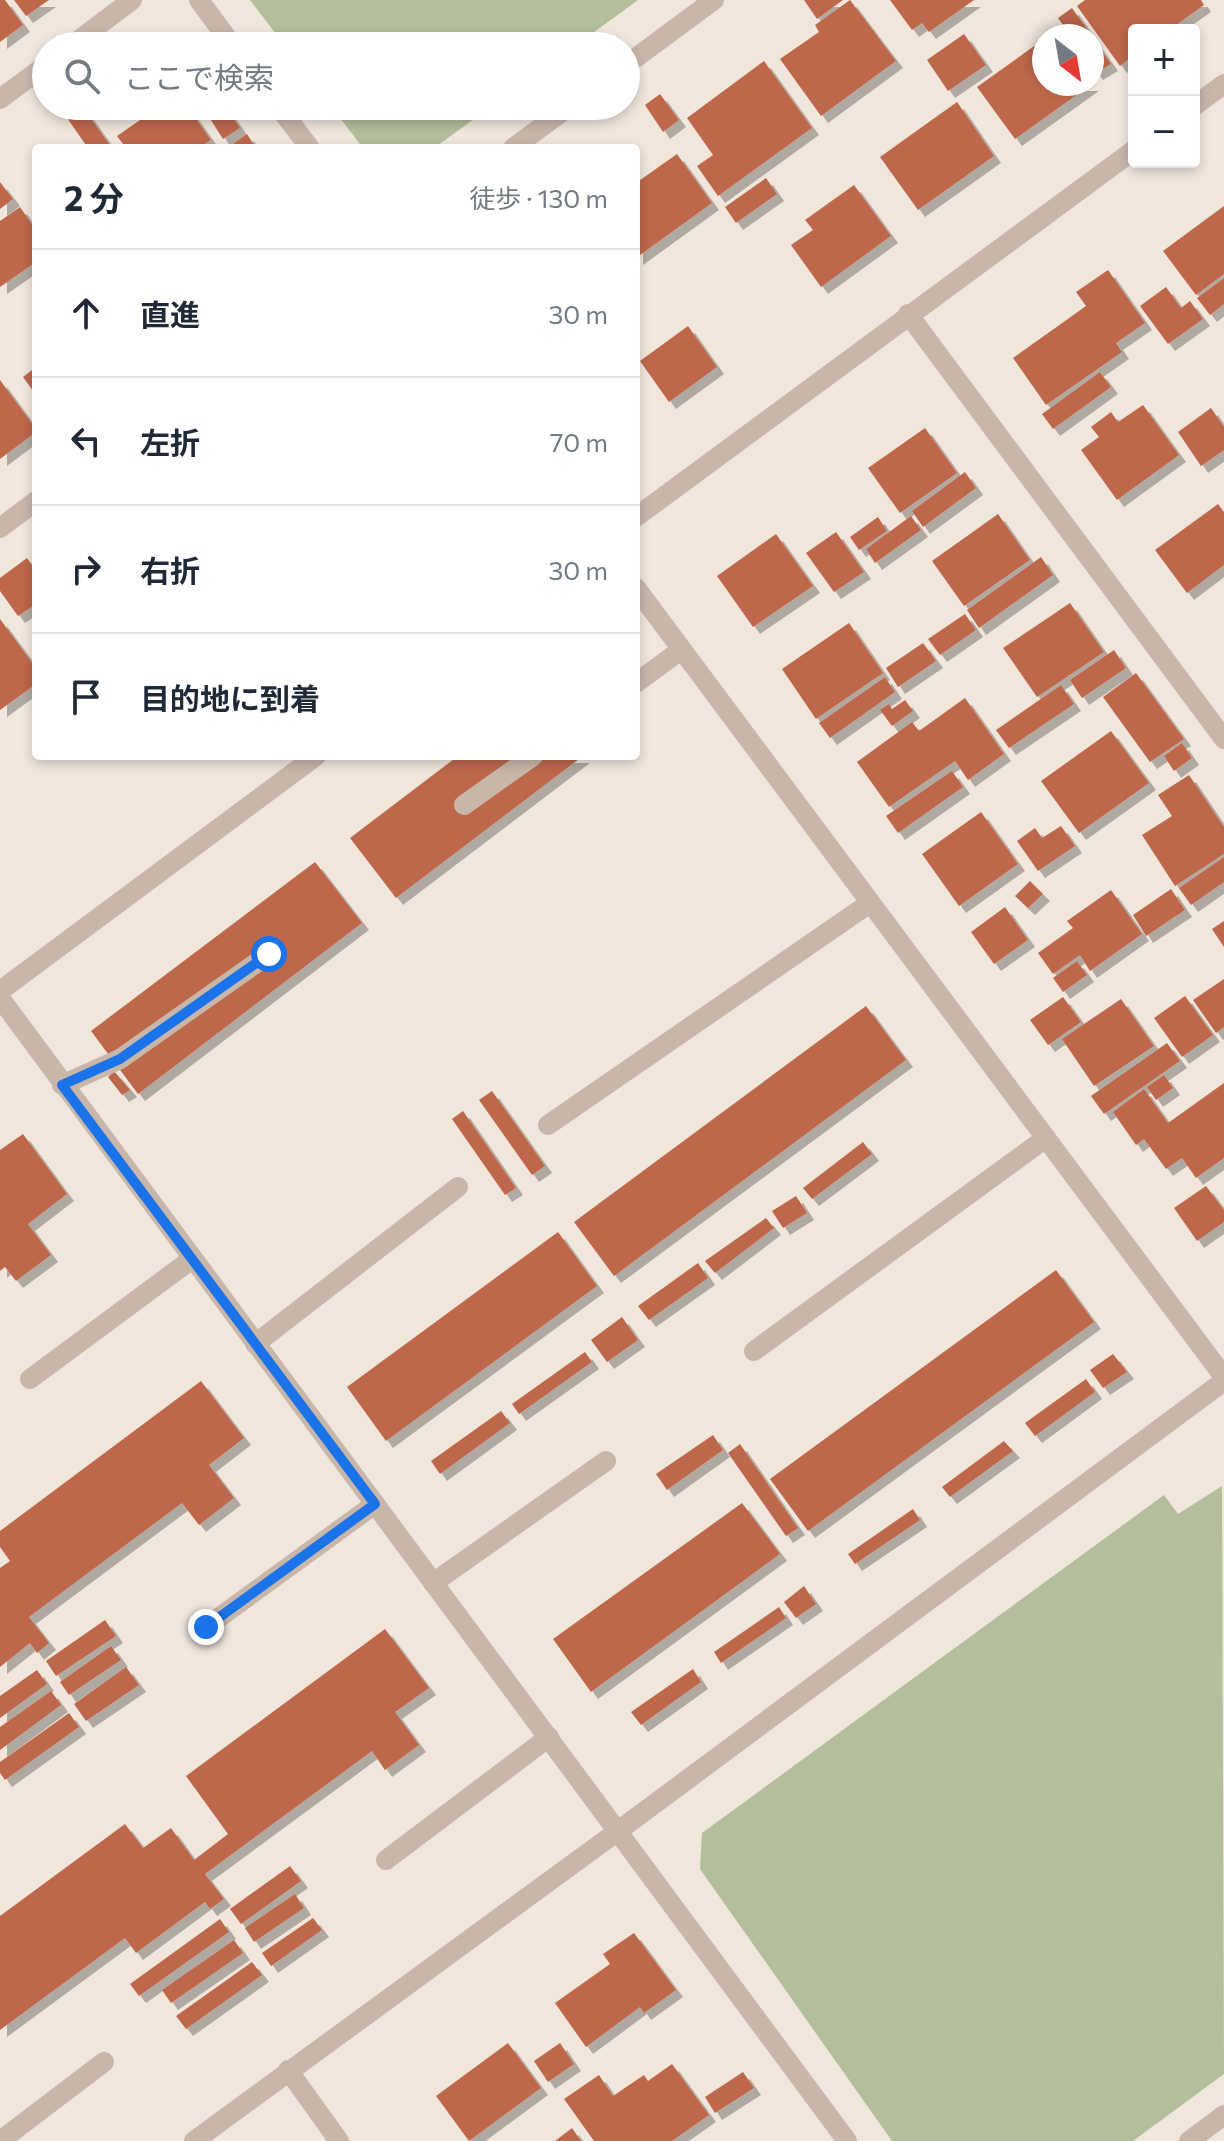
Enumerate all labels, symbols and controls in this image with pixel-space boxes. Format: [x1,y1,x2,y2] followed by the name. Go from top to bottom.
[1032,24,1104,96] north arrow
[1128,24,1200,168] map controls
[1128,24,1200,96] button: +
[32,32,640,120] search box
[60,54,104,98] icon: search
[124,58,274,95] text: ここで検索
[1128,96,1200,168] button: −
[64,176,124,218] text: 2 分
[469,182,608,213] text: 徒歩 · 130 m
[64,291,108,335] icon: ahead
[140,295,200,332] text: 直進
[549,298,608,329] text: 30 m
[64,419,108,463] icon: left
[140,423,200,460] text: 左折
[550,426,608,457] text: 70 m
[64,547,108,591] icon: right
[140,551,200,588] text: 右折
[549,554,608,585] text: 30 m
[64,675,108,719] icon: arrive
[140,679,320,716] text: 目的地に到着
[251,936,287,972] route start
[188,1609,224,1645] route end

